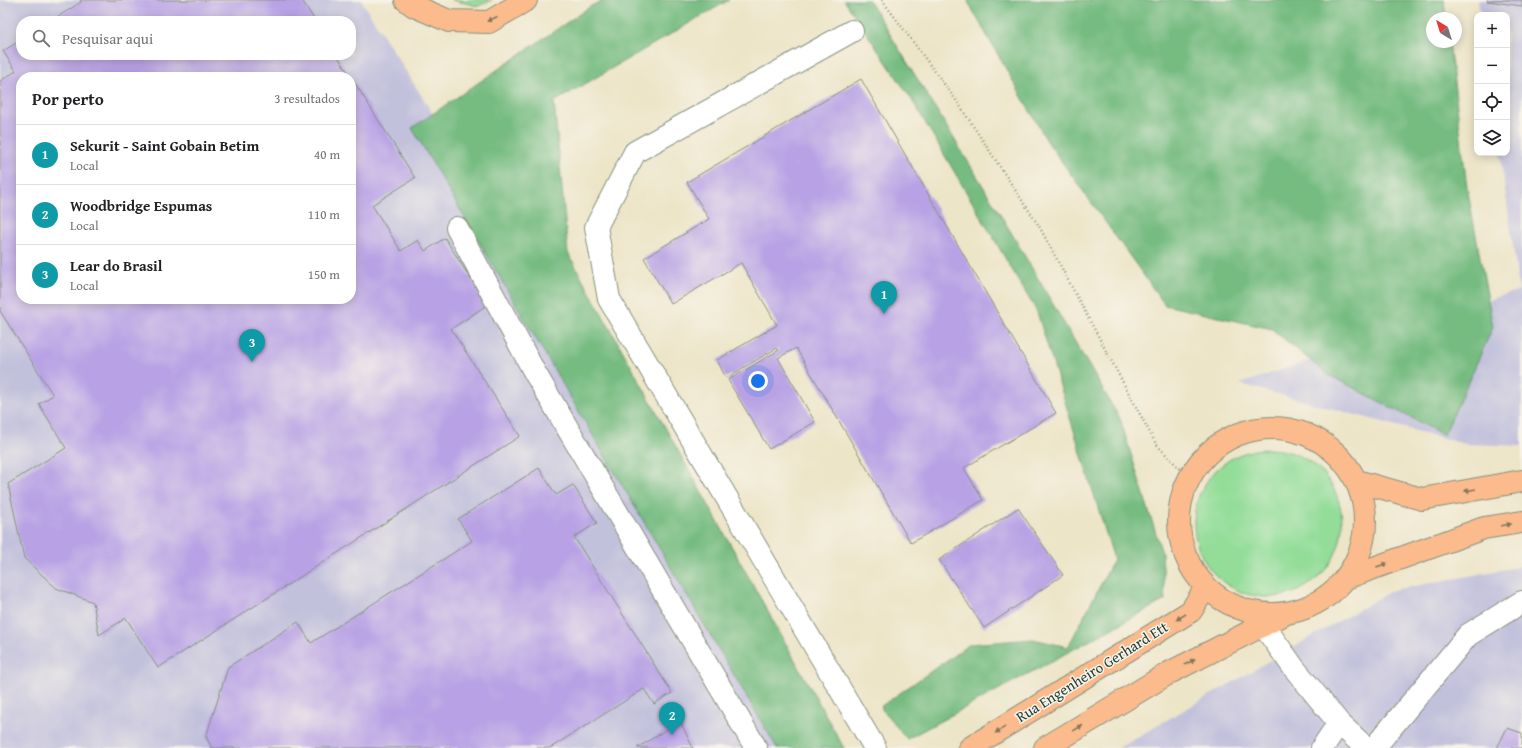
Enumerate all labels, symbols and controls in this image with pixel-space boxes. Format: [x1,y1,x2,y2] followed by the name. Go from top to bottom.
[1426,12,1462,48] north arrow
[1474,12,1510,156] map controls
[1474,12,1510,48] button: +
[16,16,356,60] search box
[486,16,498,23] one-way arrow
[30,27,52,49] icon: search
[62,28,153,49] text: Pesquisar aqui
[1474,48,1510,84] button: −
[1474,84,1510,120] button: locate
[32,86,104,111] text: Por perto
[274,89,340,108] text: 3 resultados
[1474,120,1510,156] button: layers
[70,135,259,156] text: Sekurit - Saint Gobain Betim
[42,145,48,164] text: 1
[314,145,340,164] text: 40 m
[70,156,99,175] text: Local
[70,195,212,216] text: Woodbridge Espumas
[42,205,48,224] text: 2
[308,205,340,224] text: 110 m
[70,216,99,235] text: Local
[70,255,162,276] text: Lear do Brasil
[42,265,48,284] text: 3
[308,265,340,284] text: 150 m
[70,276,99,295] text: Local
[871,281,897,314] pin: 1
[239,329,265,362] pin: 3
[748,371,768,391] your location
[1464,487,1476,493] one-way arrow
[1499,521,1512,527] one-way arrow
[1377,562,1389,568] one-way arrow
[1175,613,1187,620] one-way arrow
[1012,616,1172,727] street label: Rua Engenheiro Gerhard Ett
[1184,659,1196,665] one-way arrow
[659,702,685,735] pin: 2
[1072,724,1084,731] one-way arrow
[994,726,1006,733] one-way arrow

